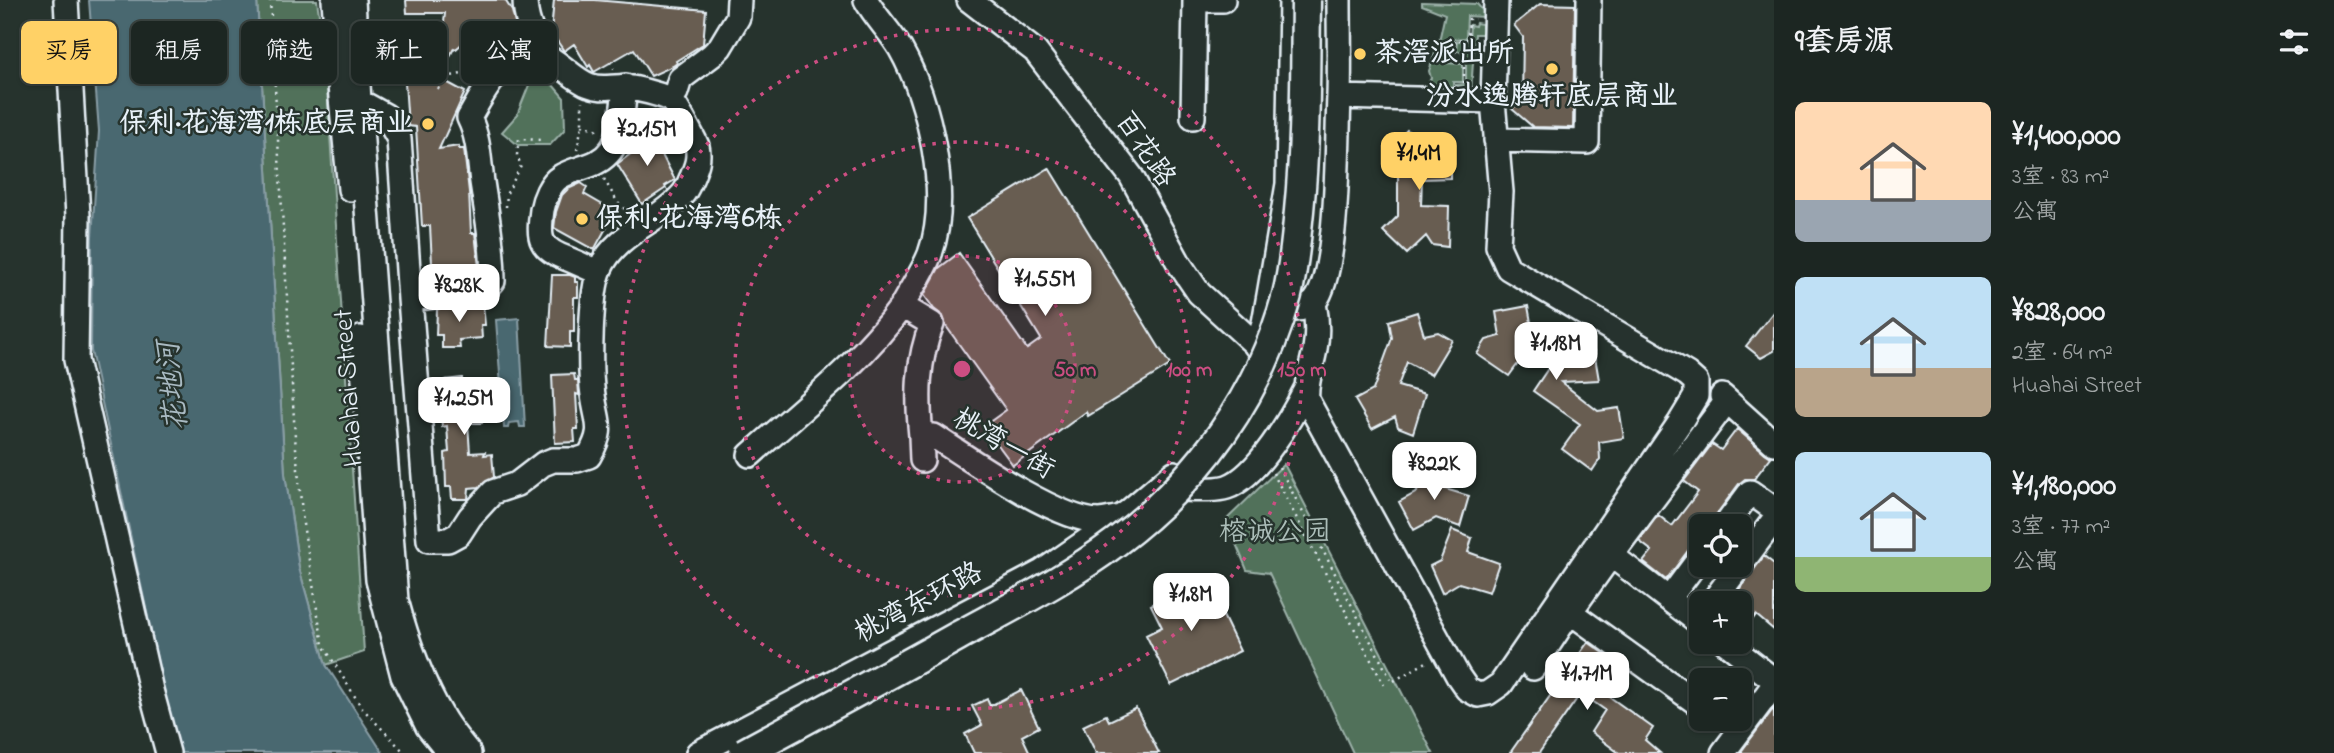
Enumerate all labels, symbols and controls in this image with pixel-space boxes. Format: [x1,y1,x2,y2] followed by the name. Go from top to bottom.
[21,21,117,84] chip: 买房
[131,21,227,84] chip: 租房
[241,21,337,84] chip: 筛选
[351,21,447,84] chip: 新上
[461,21,557,84] chip: 公寓
[1795,21,1894,65] text: 9套房源
[2275,23,2313,61] icon: filters
[1374,34,1514,75] place label: 茶滘派出所
[1352,46,1368,62] marker: 茶滘派出所
[1544,61,1560,77] marker: 汾水逸腾轩底层商业
[1426,77,1678,118] place label: 汾水逸腾轩底层商业
[119,104,414,145] place label: 保利·花海湾1栋底层商业
[1104,104,1184,196] street label: 百花路
[590,108,704,168] pin: ¥2.15M
[617,114,677,147] text: ¥2.15M
[2012,115,2121,159] text: ¥1,400,000
[420,116,436,132] marker: 保利·花海湾1栋底层商业
[1851,130,1935,214] icon: home
[1370,132,1468,192] pin: ¥1.4M
[1397,138,1441,171] text: ¥1.4M
[2012,161,2109,194] text: 3室 · 83 m²
[2012,196,2058,229] text: 公寓
[596,199,782,240] place label: 保利·花海湾6栋
[574,211,590,227] marker: 保利·花海湾6栋
[988,258,1102,318] pin: ¥1.55M
[410,264,508,324] pin: ¥828K
[1014,264,1076,297] text: ¥1.55M
[435,270,483,303] text: ¥828K
[2012,291,2105,335] text: ¥828,000
[1851,305,1935,389] icon: home
[324,308,376,468] street label: Huahai Street
[1499,322,1613,382] pin: ¥1.18M
[1531,328,1581,361] text: ¥1.18M
[147,334,201,433] water label: 花地河
[2012,337,2113,370] text: 2室 · 64 m²
[1054,356,1096,386] text: 50 m
[1166,356,1212,386] text: 100 m
[1277,356,1327,386] text: 150 m
[950,357,974,381] centre of rings
[2012,370,2142,403] text: Huahai Street
[407,378,521,437] pin: ¥1.25M
[434,383,494,416] text: ¥1.25M
[944,399,1062,491] street label: 桃湾一街
[1385,442,1483,502] pin: ¥822K
[1408,448,1460,481] text: ¥822K
[2012,465,2116,509] text: ¥1,180,000
[1851,480,1935,564] icon: home
[2012,511,2110,544] text: 3室 · 77 m²
[1219,513,1331,554] park label: 榕诚公园
[1689,514,1752,731] map controls
[1689,514,1752,577] button: locate
[2012,546,2058,579] text: 公寓
[848,553,990,655] street label: 桃湾东环路
[1142,574,1240,633] pin: ¥1.8M
[1169,579,1213,612] text: ¥1.8M
[1689,591,1752,654] button: +
[1530,652,1644,712] pin: ¥1.71M
[1561,658,1613,691] text: ¥1.71M
[1689,668,1752,731] button: −

